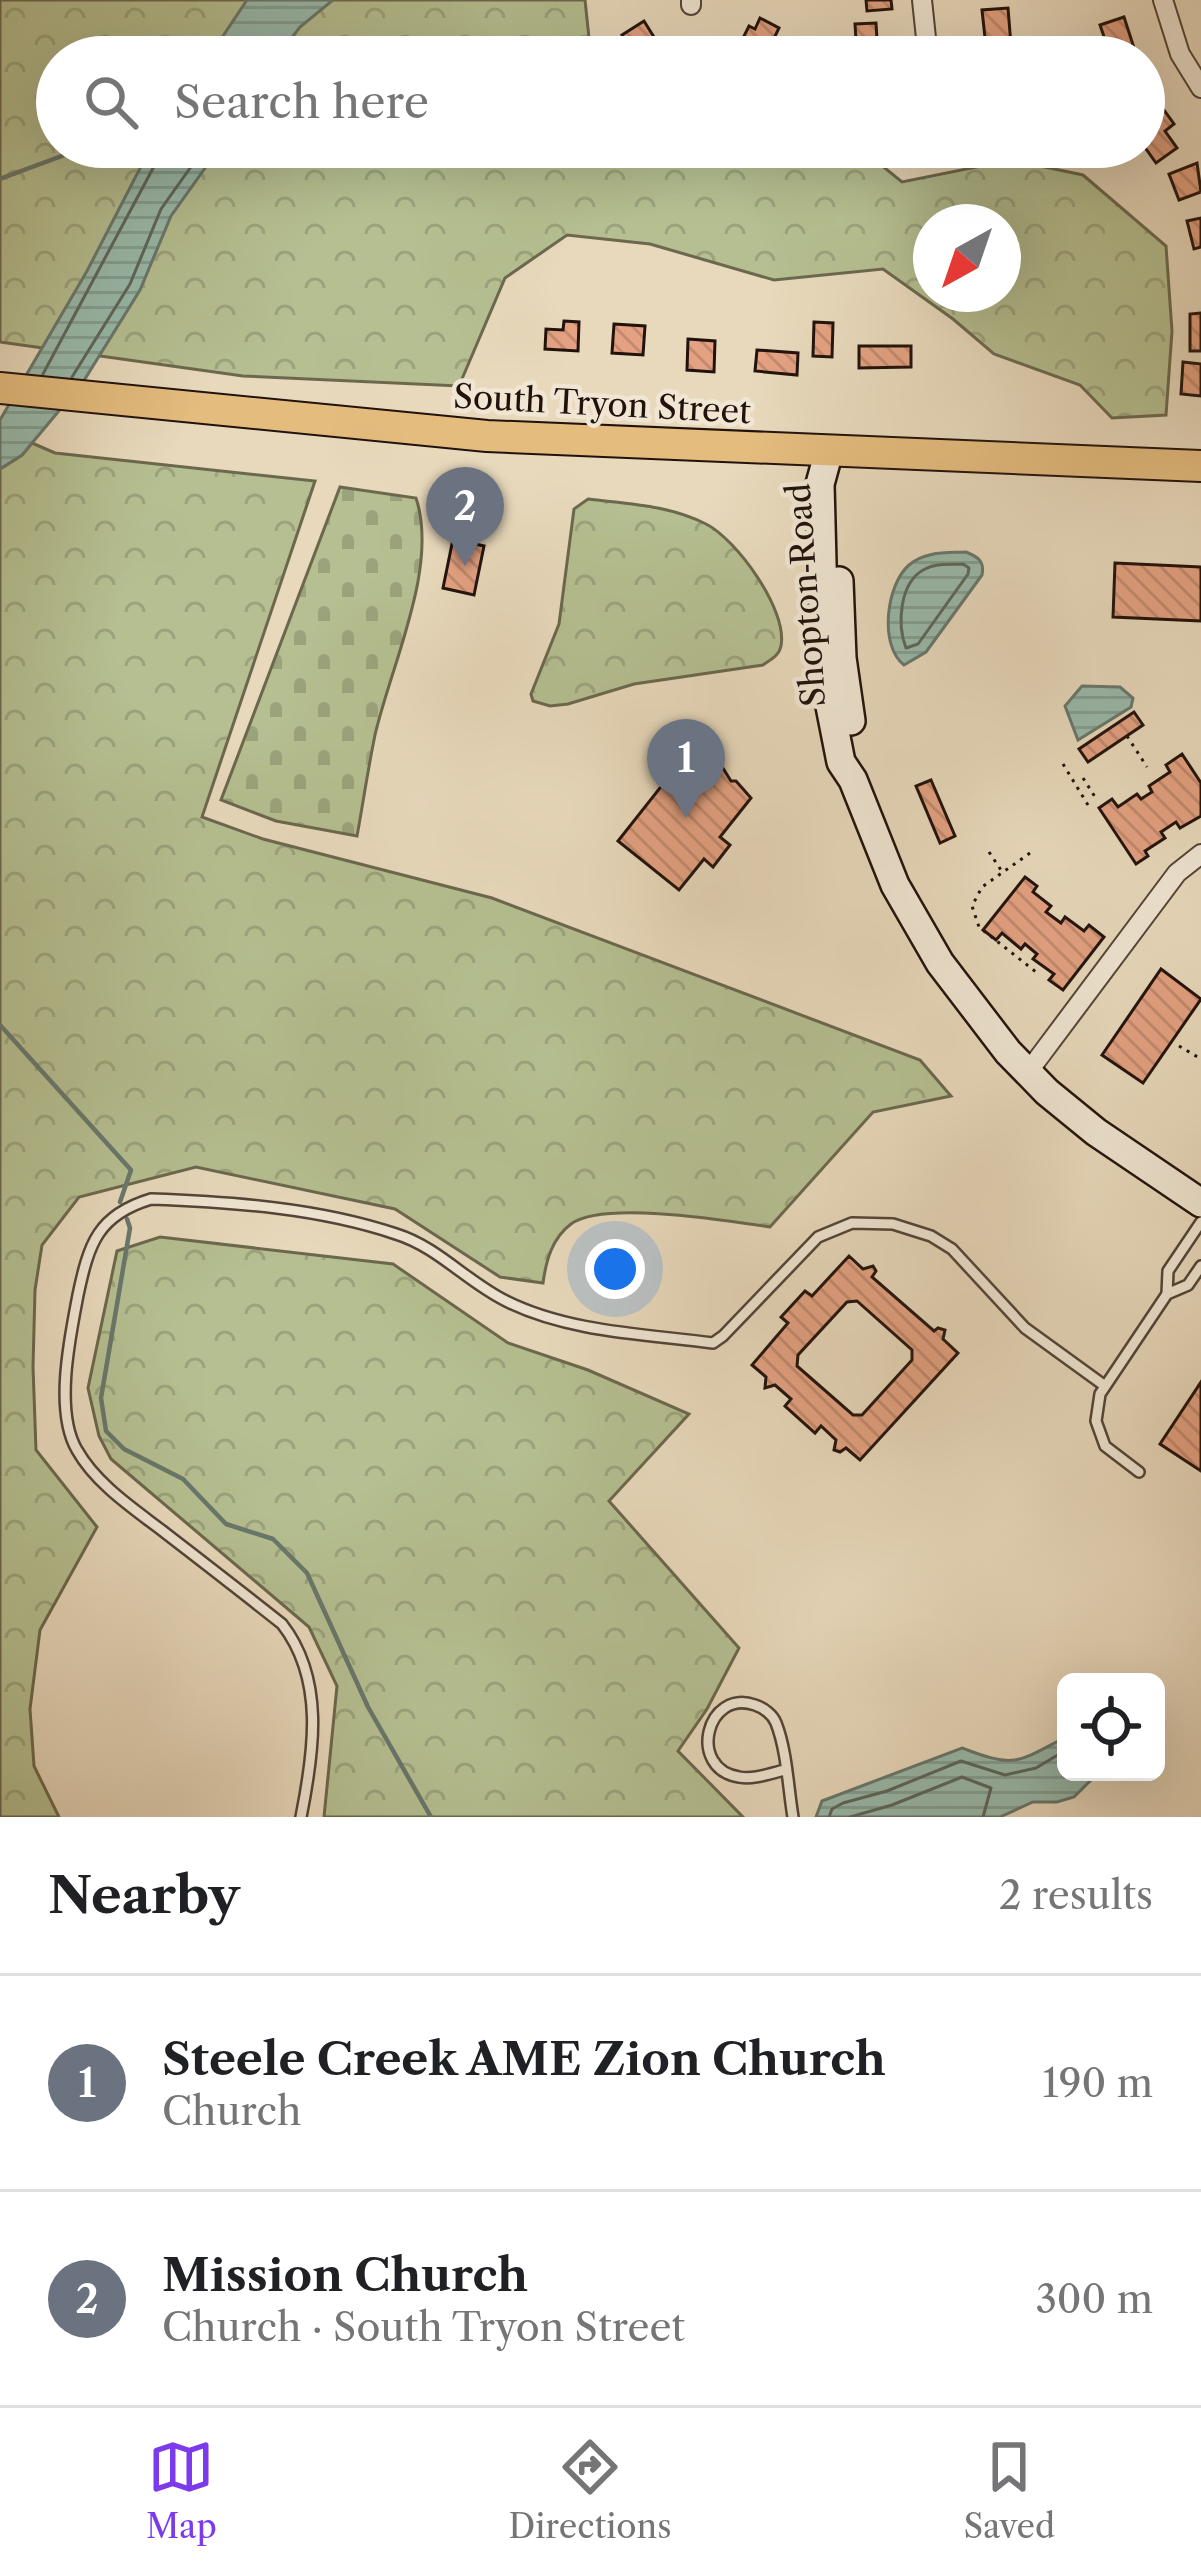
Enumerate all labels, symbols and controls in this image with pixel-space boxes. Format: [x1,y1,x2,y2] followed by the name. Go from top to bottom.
[36,36,1165,168] search box
[78,69,144,135] icon: search
[174,74,429,130] text: Search here
[913,204,1021,312] north arrow
[452,376,752,432] street label: South Tryon Street
[426,467,504,566] pin: 2
[778,482,834,708] street label: Shopton Road
[647,719,725,818] pin: 1
[585,1239,645,1299] your location
[1057,1673,1165,1781] map controls
[1057,1673,1165,1781] button: locate
[48,1864,240,1926] text: Nearby
[999,1871,1153,1919] text: 2 results
[162,2031,886,2087] text: Steele Creek AME Zion Church
[78,2059,96,2107] text: 1
[1042,2059,1153,2107] text: 190 m
[162,2087,301,2135] text: Church
[162,2247,528,2303] text: Mission Church
[75,2275,99,2323] text: 2
[1035,2275,1153,2323] text: 300 m
[162,2303,685,2351] text: Church · South Tryon Street
[146,2434,217,2547] tab: Map
[509,2434,672,2547] tab: Directions
[963,2434,1055,2547] tab: Saved

